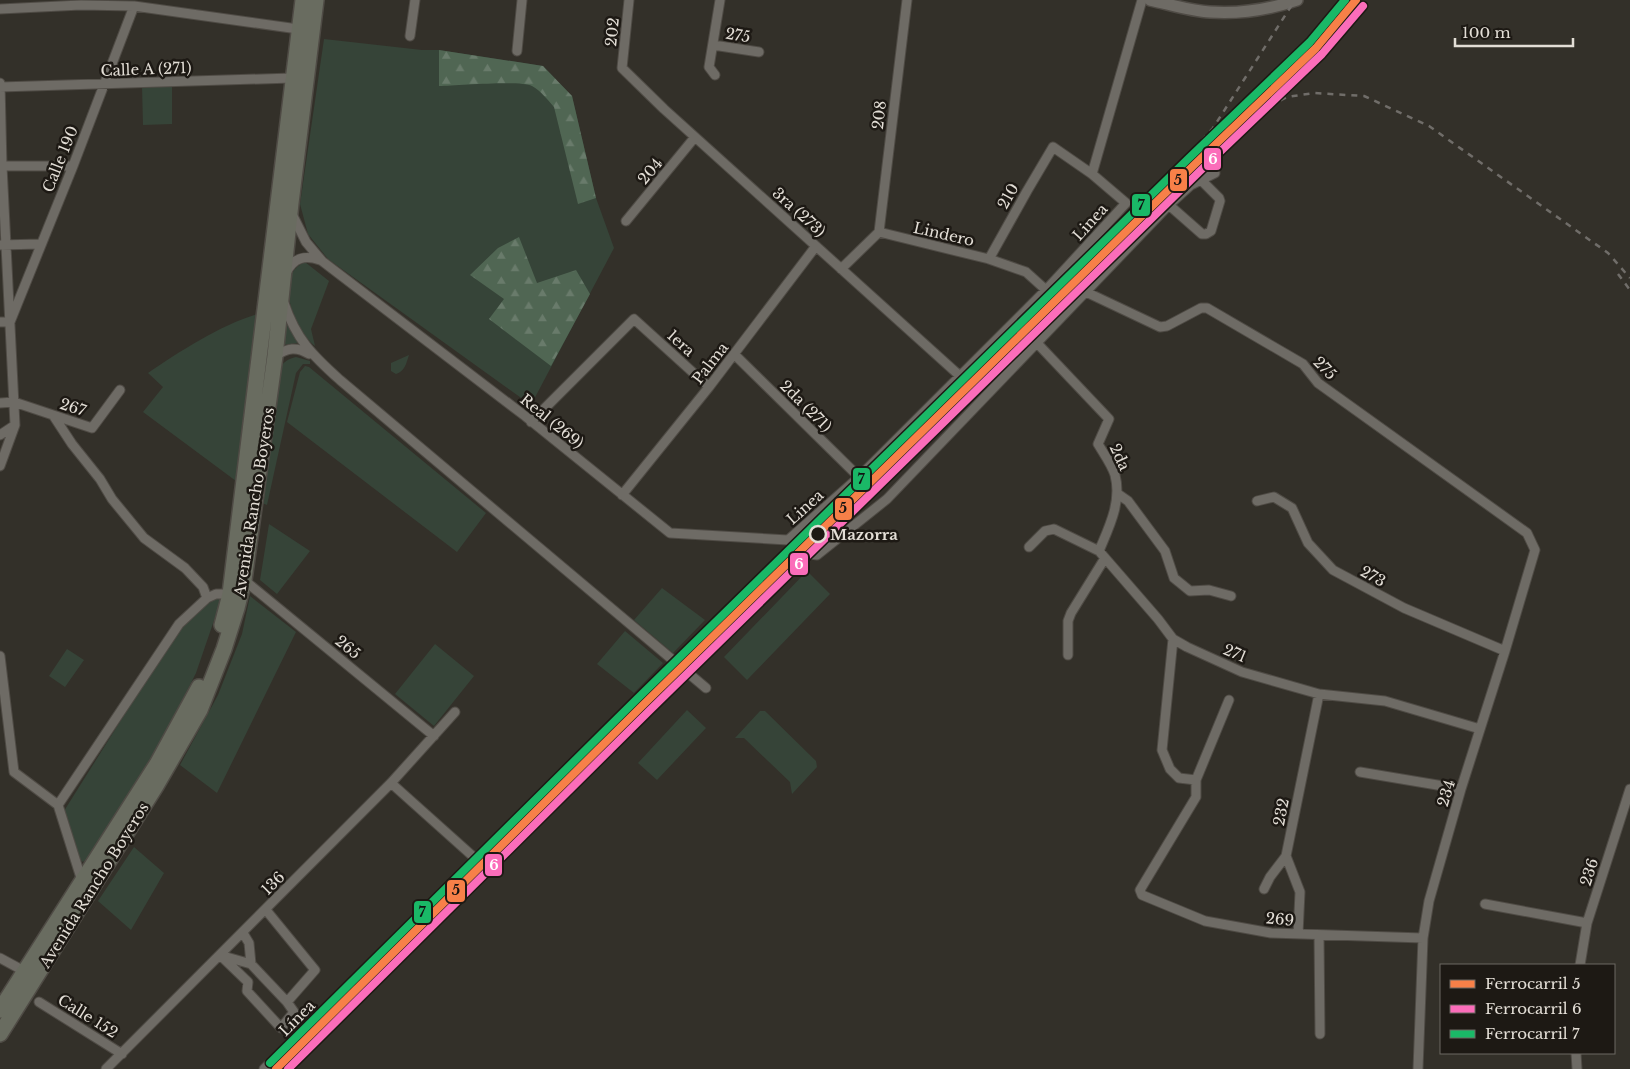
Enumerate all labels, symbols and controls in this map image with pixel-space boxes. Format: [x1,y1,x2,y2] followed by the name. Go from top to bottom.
[1455,15,1572,47] scale bar
[601,16,623,48] street label: 202
[1462,23,1511,42] text: 100 m
[724,24,752,46] street label: 275
[100,58,192,80] street label: Calle A (271)
[868,99,890,131] street label: 208
[38,123,82,195] street label: Calle 190
[1203,147,1222,171] line badge: 6
[1208,150,1218,168] text: 6
[633,154,667,188] street label: 204
[1169,168,1188,192] line badge: 5
[1174,171,1182,189] text: 5
[993,180,1023,212] street label: 210
[769,183,829,241] street label: 3ra (273)
[1131,193,1151,217] line badge: 7
[1137,196,1145,214] text: 7
[1068,199,1112,244] street label: Linea
[912,218,976,250] street label: Lindero
[663,326,699,361] street label: 1era
[688,338,733,388] street label: Palma
[1309,352,1341,384] street label: 275
[776,376,836,436] street label: 2da (271)
[516,390,588,452] street label: Real (269)
[57,394,89,420] street label: 267
[229,406,278,599] street label: Avenida Rancho Boyeros
[1106,440,1135,474] street label: 2da
[852,467,871,491] line badge: 7
[857,470,865,488] text: 7
[783,485,828,529] street label: Linea
[834,497,853,521] line badge: 5
[839,499,847,517] text: 5
[809,525,827,543] marker: Mazorra
[830,525,898,544] place label: Mazorra
[789,552,809,576] line badge: 6
[794,555,804,573] text: 6
[1357,562,1389,590] street label: 273
[331,631,365,663] street label: 265
[1220,640,1250,666] street label: 271
[1433,777,1459,809] street label: 234
[1269,797,1293,827] street label: 232
[35,799,153,972] street label: Avenida Rancho Boyeros
[484,853,503,877] line badge: 6
[489,856,499,874] text: 6
[1576,856,1602,888] street label: 236
[257,867,289,899] street label: 136
[446,879,466,903] line badge: 5
[452,881,460,899] text: 5
[413,900,432,924] line badge: 7
[418,903,426,921] text: 7
[1265,908,1295,930] street label: 269
[1440,964,1615,1054] legend
[1485,974,1580,993] text: Ferrocarril 5
[54,990,122,1042] street label: Calle 152
[275,996,319,1040] street label: Línea
[1485,999,1582,1018] text: Ferrocarril 6
[1485,1024,1580,1043] text: Ferrocarril 7

